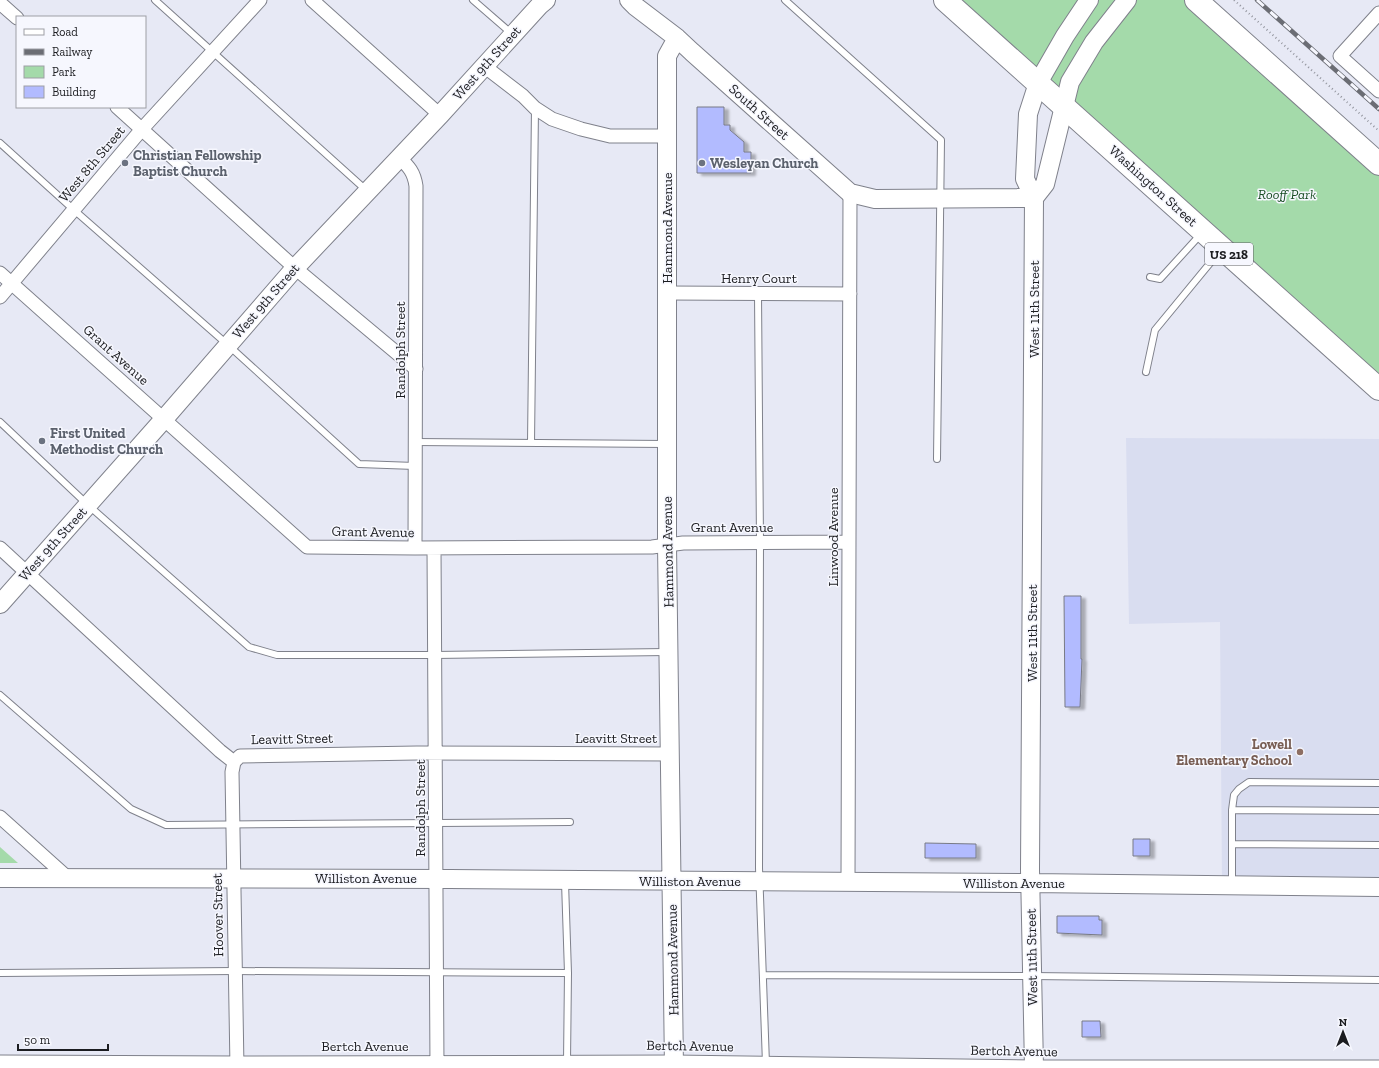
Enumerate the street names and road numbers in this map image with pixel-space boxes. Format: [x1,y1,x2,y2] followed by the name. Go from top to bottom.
[449,22,525,104] street label: West 9th Street
[725,80,793,144] street label: South Street
[55,122,129,205] street label: West 8th Street
[1105,142,1201,231] street label: Washington Street
[659,172,676,284] street label: Hammond Avenue
[1205,243,1253,265] road number: US 218
[229,259,304,342] street label: West 9th Street
[1026,260,1043,358] street label: West 11th Street
[721,270,798,287] street label: Henry Court
[392,300,409,399] street label: Randolph Street
[80,321,153,389] street label: Grant Avenue
[825,487,842,587] street label: Linwood Avenue
[659,496,677,608] street label: Hammond Avenue
[15,503,91,585] street label: West 9th Street
[691,519,774,536] street label: Grant Avenue
[332,523,415,541] street label: Grant Avenue
[1024,584,1041,682] street label: West 11th Street
[251,730,334,748] street label: Leavitt Street
[575,730,658,747] street label: Leavitt Street
[412,758,429,857] street label: Randolph Street
[315,870,417,887] street label: Williston Avenue
[209,872,227,957] street label: Hoover Street
[639,873,741,890] street label: Williston Avenue
[963,875,1065,892] street label: Williston Avenue
[664,904,682,1016] street label: Hammond Avenue
[1023,907,1041,1006] street label: West 11th Street
[646,1037,734,1055] street label: Bertch Avenue
[321,1038,409,1055] street label: Bertch Avenue
[970,1042,1058,1060] street label: Bertch Avenue

